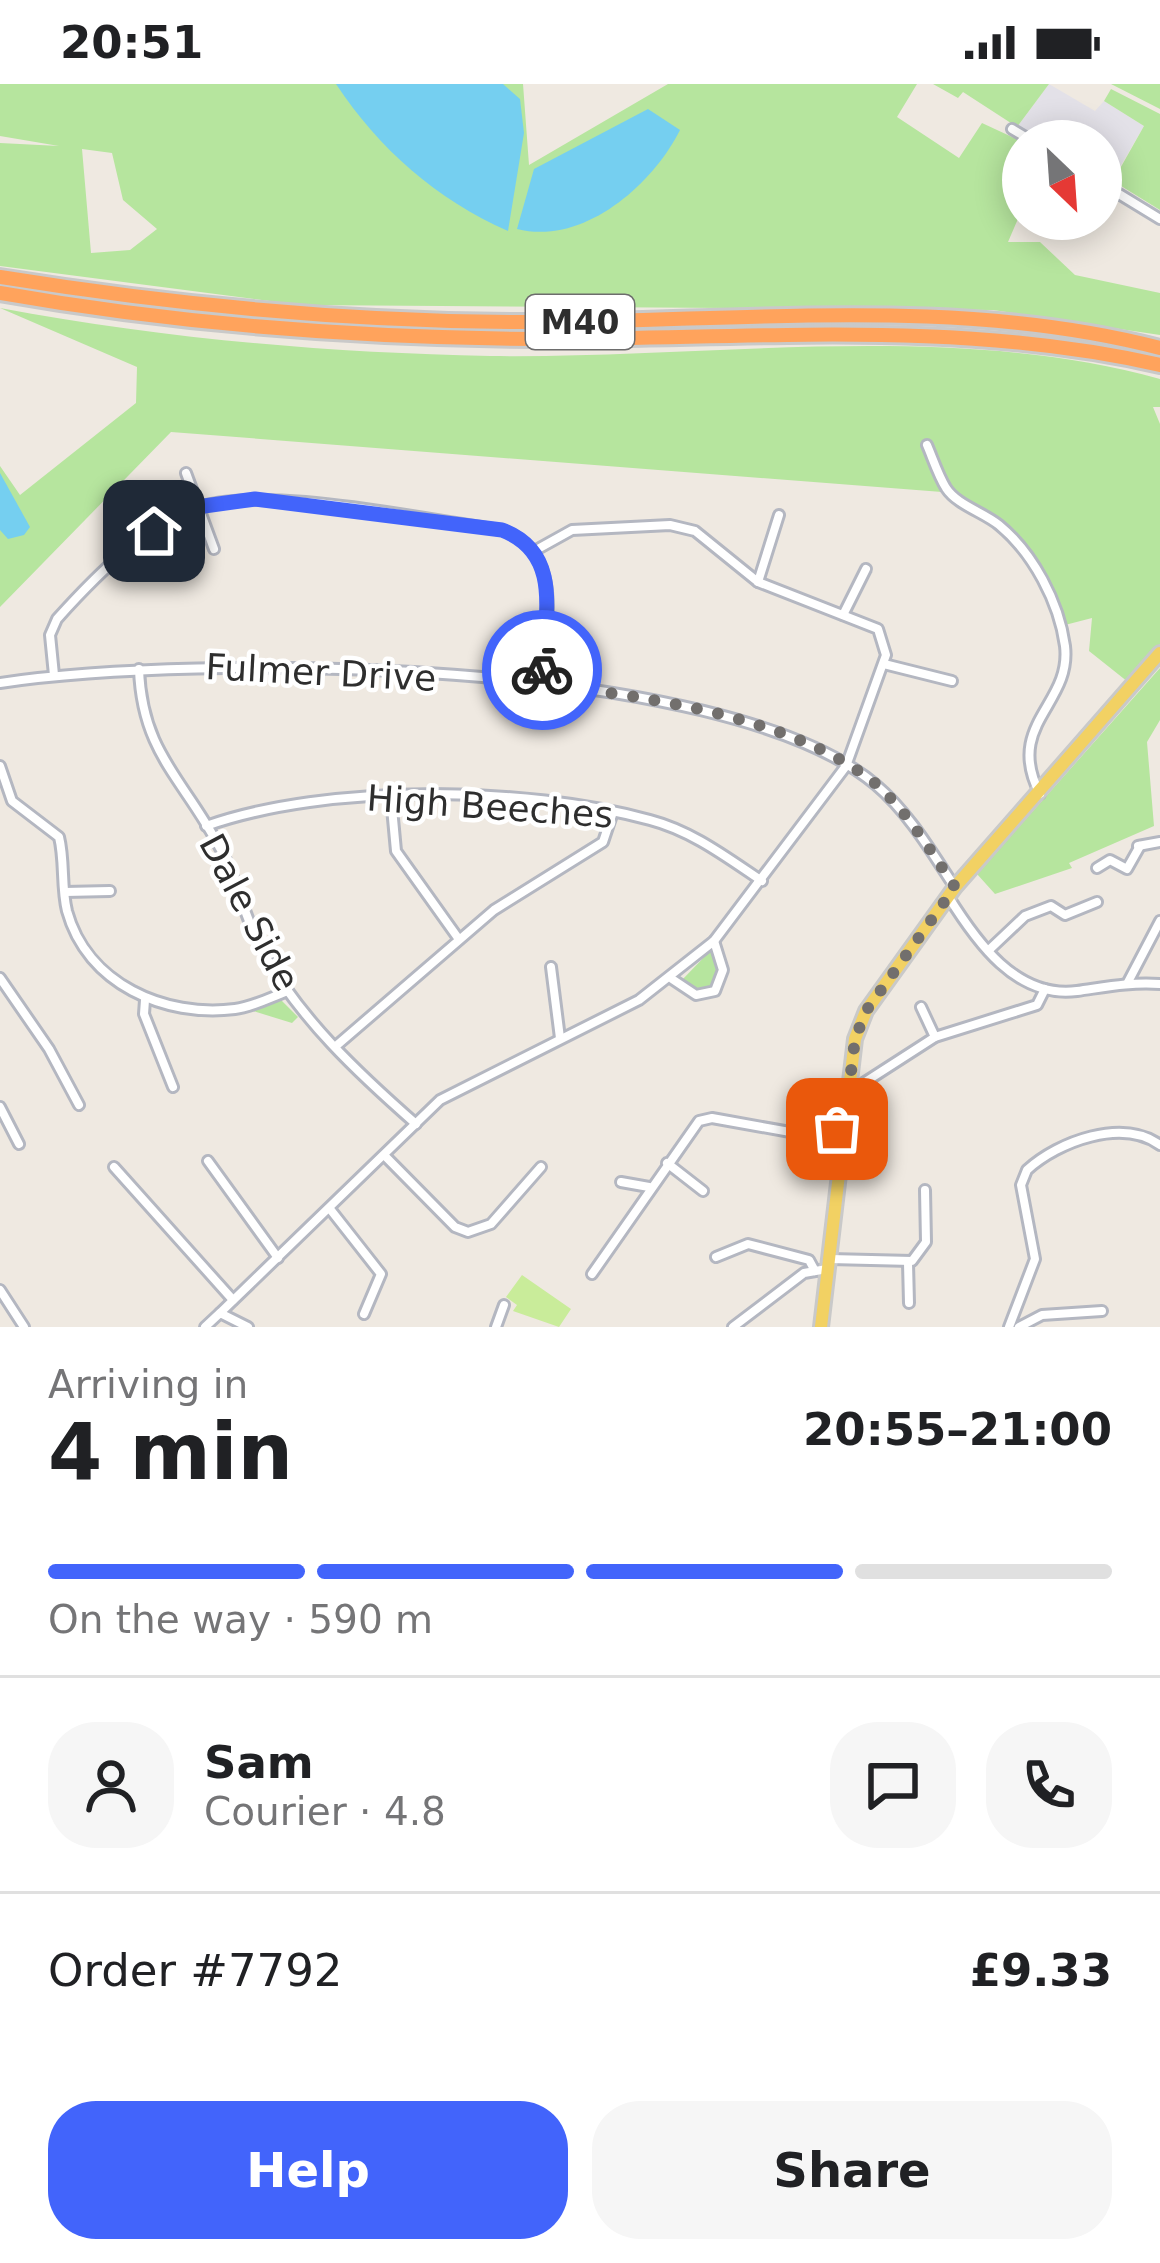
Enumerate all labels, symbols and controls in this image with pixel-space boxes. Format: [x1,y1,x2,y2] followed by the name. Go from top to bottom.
[60,16,203,69] text: 20:51
[1002,120,1122,240] north arrow
[1002,120,1122,240] map controls
[526,295,634,349] road number: M40
[103,480,205,582] pin
[121,498,187,564] icon: home
[482,610,602,730] courier
[509,637,575,703] icon: bike
[205,646,437,699] street label: Fulmer Drive
[365,777,614,836] street label: High Beeches
[191,827,308,997] street label: Dale Side
[786,1078,888,1180] pin
[804,1096,870,1162] icon: bag
[48,1362,248,1407] text: Arriving in
[803,1403,1112,1456] text: 20:55–21:00
[48,1407,293,1497] text: 4 min
[48,1597,433,1642] text: On the way · 590 m
[48,1722,174,1848] button: person
[830,1722,956,1848] button: chat
[986,1722,1112,1848] button: phone
[204,1736,314,1789] text: Sam
[204,1789,446,1834] text: Courier · 4.8
[48,1944,342,1997] text: Order #7792
[970,1944,1112,1997] text: £9.33
[48,2101,568,2239] button: Help
[592,2101,1112,2239] button: Share

